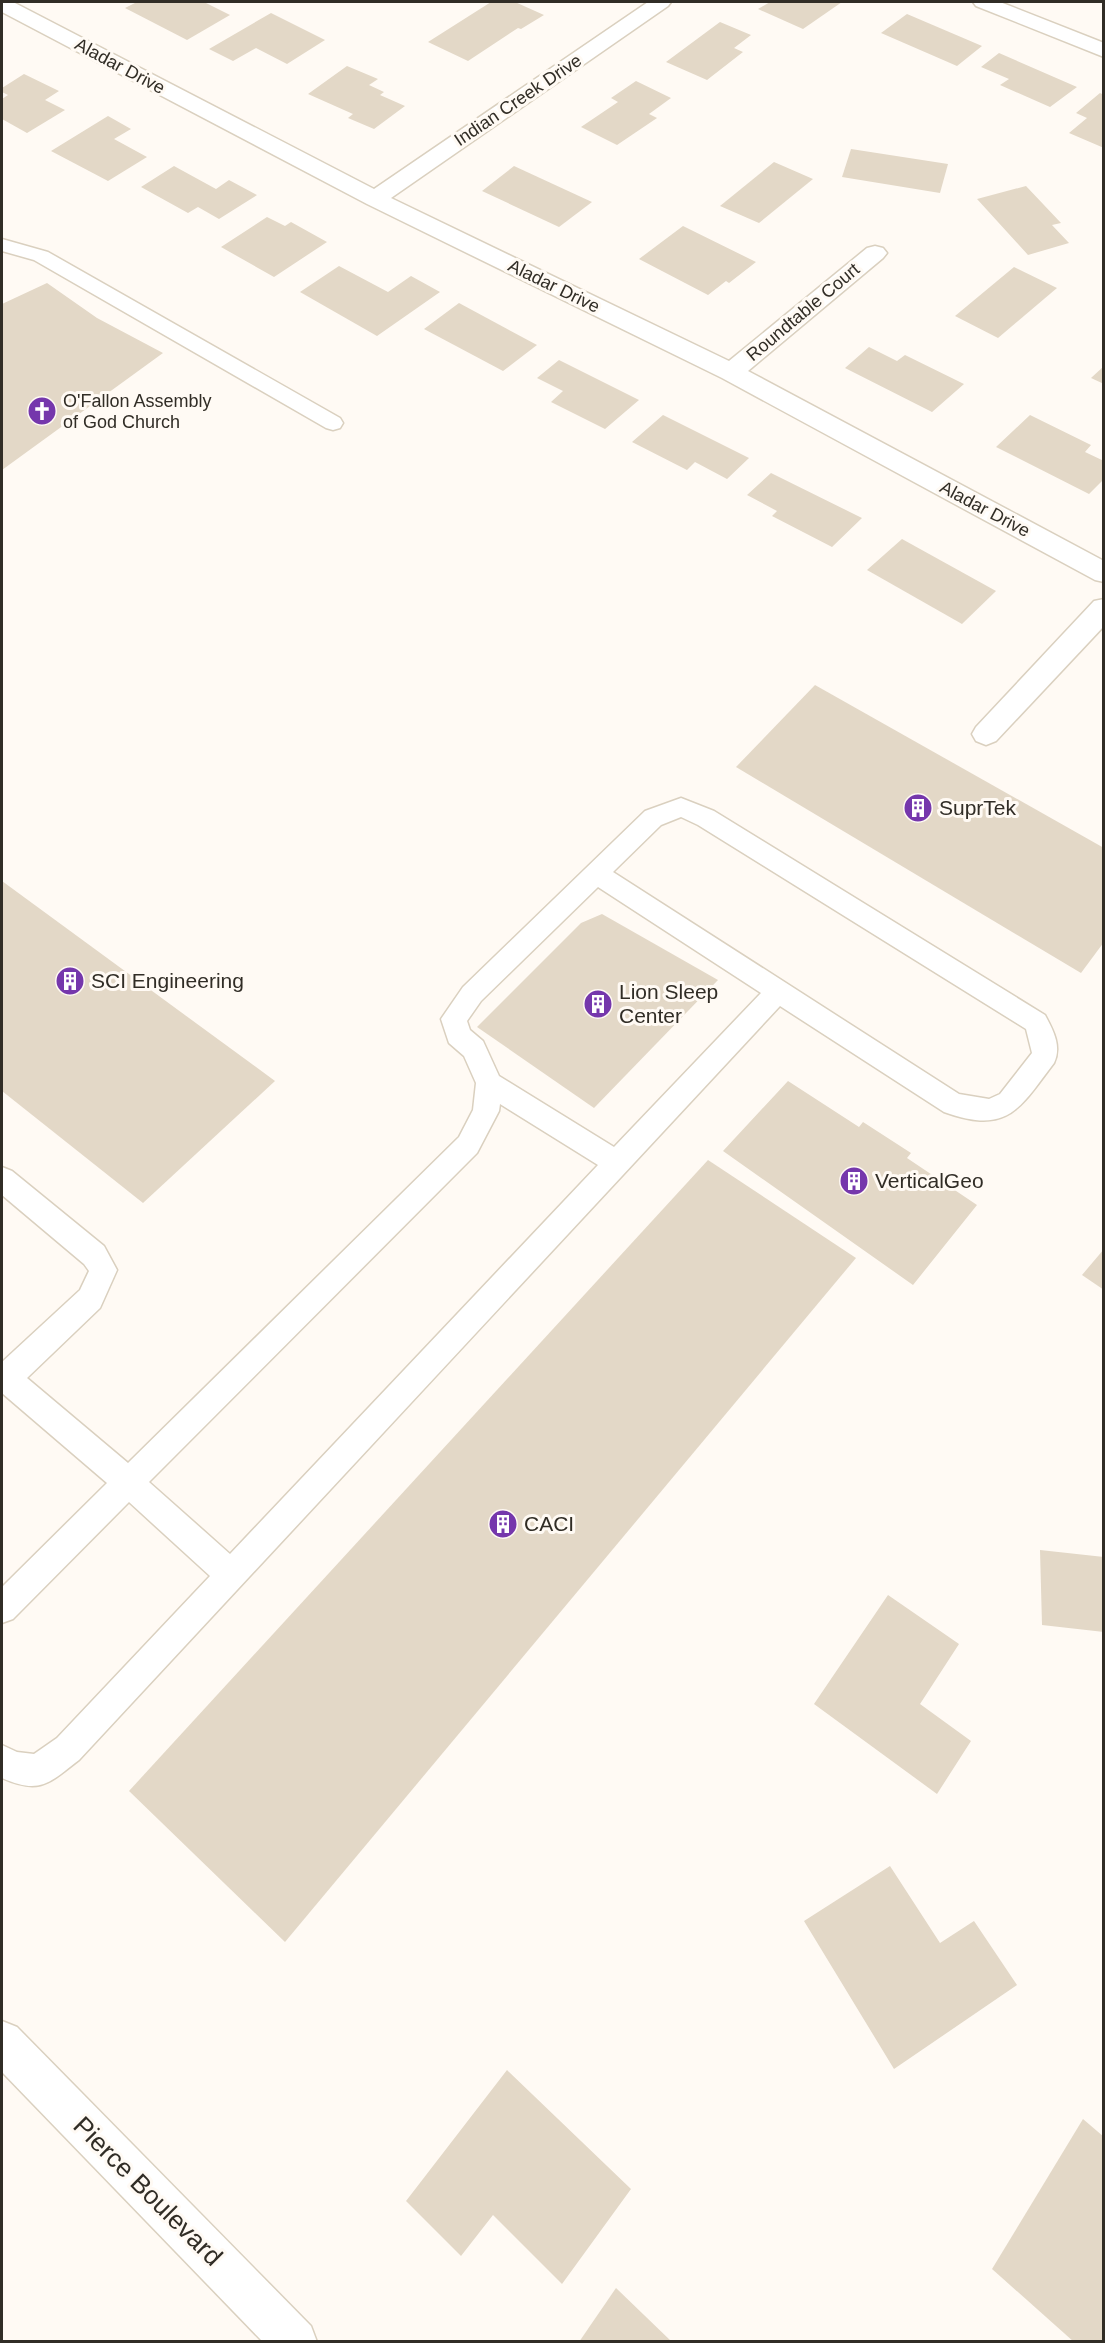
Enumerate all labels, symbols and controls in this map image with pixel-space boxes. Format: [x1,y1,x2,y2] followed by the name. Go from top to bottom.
[72,34,168,98] street label: Aladar Drive
[451,50,585,150] street label: Indian Creek Drive
[505,255,603,317] street label: Aladar Drive
[743,259,863,365] street label: Roundtable Court
[63,391,212,432] place label: O'Fallon Assembly of God Church
[26,395,58,427] church icon: O'Fallon Assembly of God Church
[937,477,1033,541] street label: Aladar Drive
[902,792,934,824] building icon: SuprTek
[939,796,1017,819] place label: SuprTek
[54,965,86,997] building icon: SCI Engineering
[91,969,244,992] place label: SCI Engineering
[619,980,718,1027] place label: Lion Sleep Center
[582,988,614,1020] building icon: Lion Sleep Center
[838,1165,870,1197] building icon: VerticalGeo
[875,1169,984,1192] place label: VerticalGeo
[487,1508,519,1540] building icon: CACI
[524,1512,574,1535] place label: CACI
[67,2110,229,2272] street label: Pierce Boulevard

